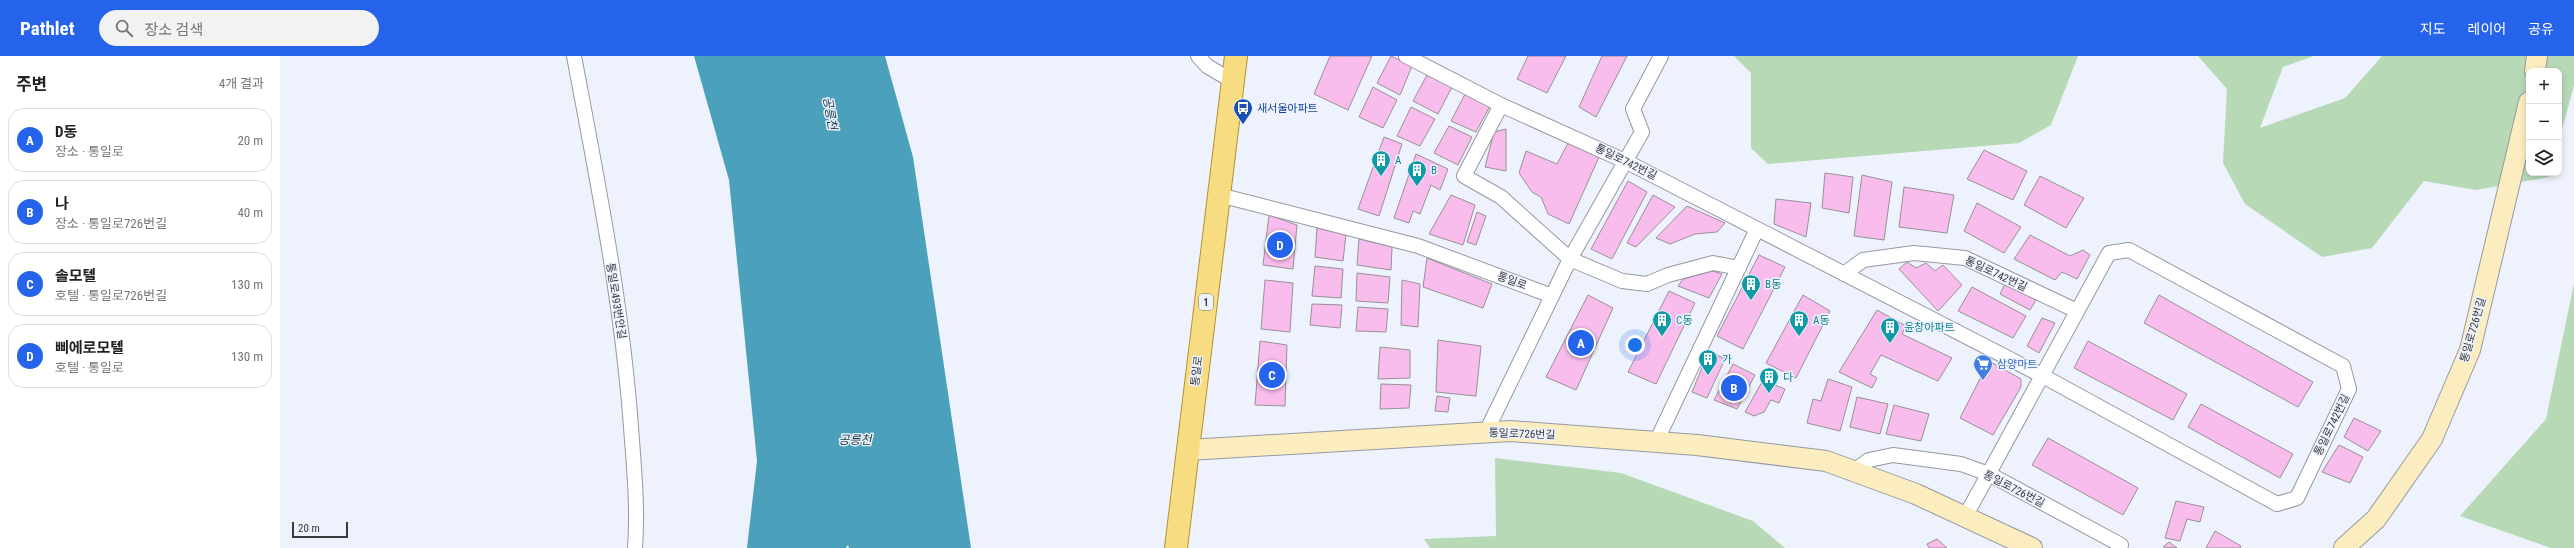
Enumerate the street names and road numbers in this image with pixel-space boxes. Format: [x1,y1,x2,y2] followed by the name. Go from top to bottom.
[1593,141,1659,183] street label: 통일로742번길
[1963,254,2029,294] street label: 통일로742번길
[604,262,628,340] street label: 통일로493번안길
[1496,270,1528,292] street label: 통일로
[1199,294,1213,310] road number: 1
[2458,296,2488,364] street label: 통일로726번길
[1189,355,1205,387] street label: 통일로
[2311,392,2353,458] street label: 통일로742번길
[1488,426,1556,442] street label: 통일로726번길
[1981,468,2047,510] street label: 통일로726번길

